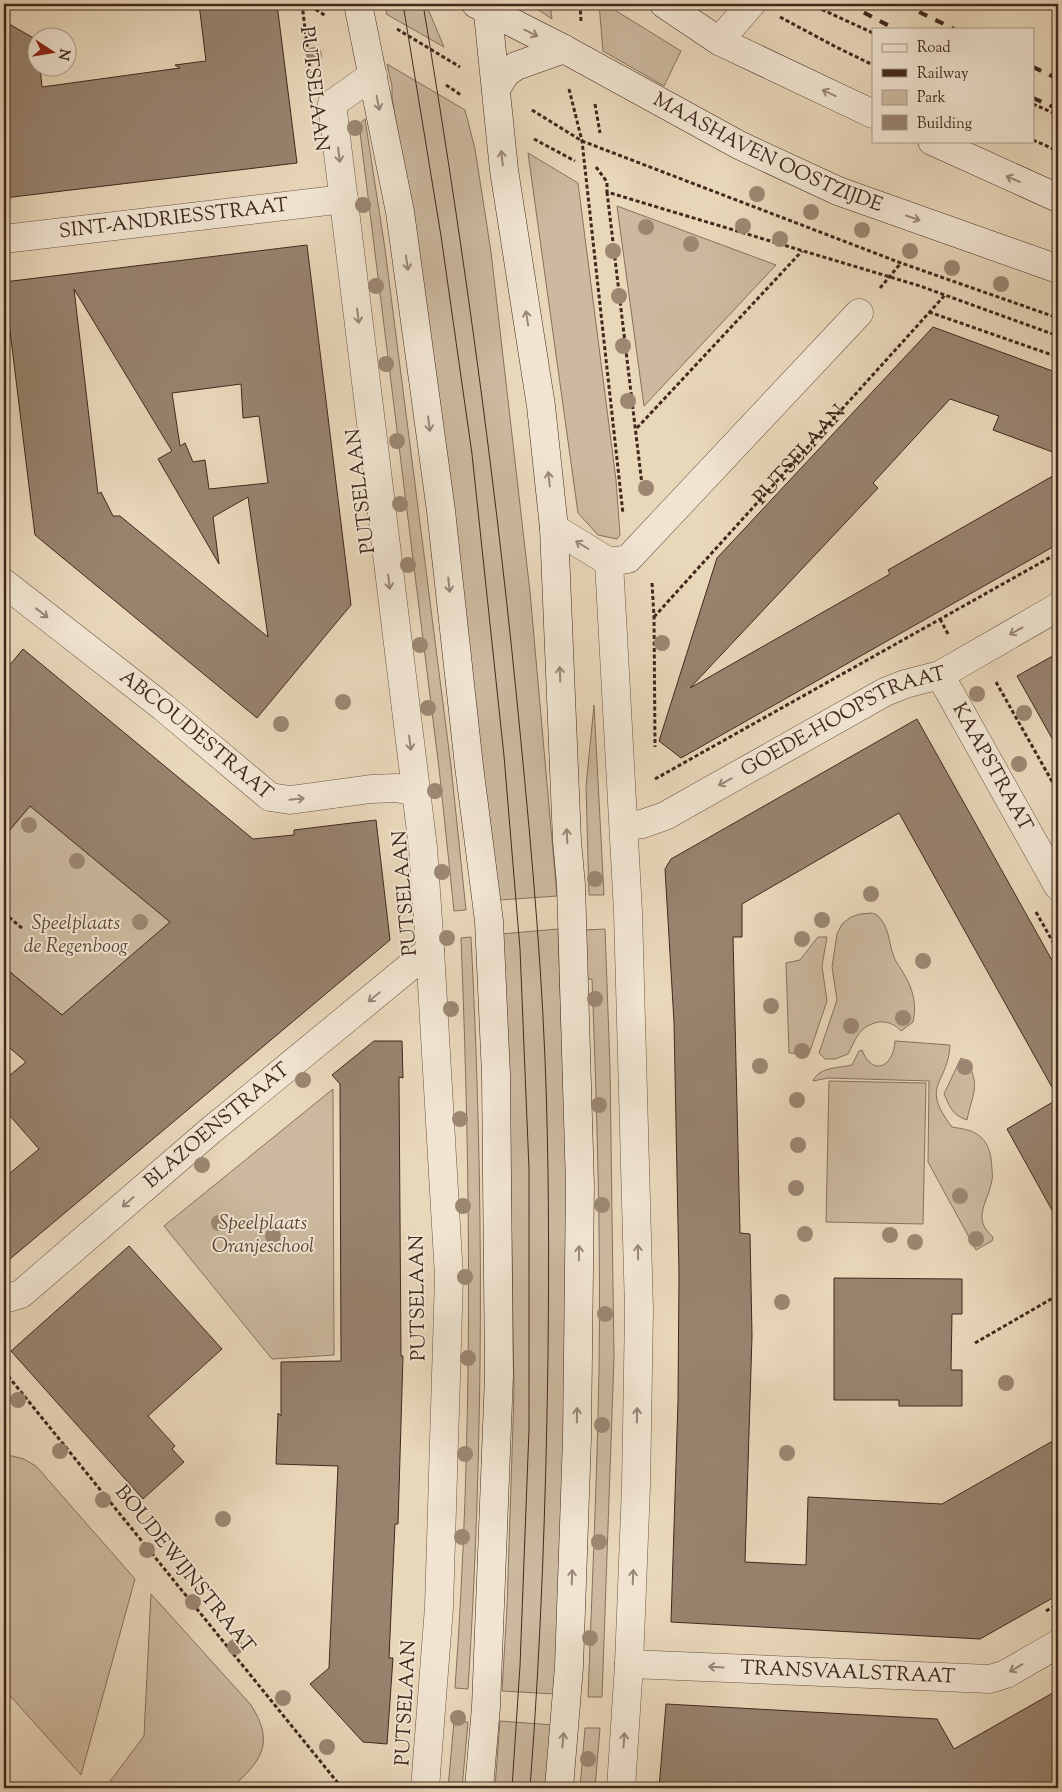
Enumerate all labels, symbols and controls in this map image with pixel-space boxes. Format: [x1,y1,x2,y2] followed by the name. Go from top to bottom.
[291,25,335,153] street label: PUTSELAAN
[28,28,78,78] north arrow
[872,28,1034,142] legend
[523,29,538,38] one-way arrow
[917,38,951,59] text: Road
[52,47,74,62] text: N
[917,64,969,85] text: Railway
[648,86,887,220] street label: MAASHAVEN OOSTZIJDE
[822,87,837,97] one-way arrow
[917,88,946,109] text: Park
[374,94,384,110] one-way arrow
[917,114,972,135] text: Building
[334,147,344,163] one-way arrow
[497,150,507,166] one-way arrow
[1006,173,1021,182] one-way arrow
[58,191,290,247] street label: SINT-ANDRIESSTRAAT
[905,214,920,223] one-way arrow
[402,254,412,270] one-way arrow
[353,308,363,324] one-way arrow
[522,311,532,327] one-way arrow
[747,399,853,512] street label: PUTSELAAN
[424,415,434,431] one-way arrow
[340,427,384,555] street label: PUTSELAAN
[544,472,554,488] one-way arrow
[575,539,589,549] one-way arrow
[384,574,394,590] one-way arrow
[444,577,454,593] one-way arrow
[35,608,49,618] one-way arrow
[1008,626,1023,636] one-way arrow
[736,660,949,785] street label: GOEDE-HOOPSTRAAT
[113,663,279,808] street label: ABCOUDESTRAAT
[556,666,565,682] one-way arrow
[944,698,1039,837] street label: KAAPSTRAAT
[405,735,415,751] one-way arrow
[718,778,733,788] one-way arrow
[288,794,304,804] one-way arrow
[563,828,572,844] one-way arrow
[386,829,426,957] street label: PUTSELAAN
[24,910,129,962] park label: Speelplaats de Regenboog
[368,992,381,1003] one-way arrow
[138,1056,296,1196] street label: BLAZOENSTRAAT
[121,1196,134,1208] one-way arrow
[212,1210,314,1262] park label: Speelplaats Oranjeschool
[403,1235,435,1361] street label: PUTSELAAN
[574,1245,584,1261] one-way arrow
[633,1245,642,1261] one-way arrow
[573,1407,582,1423] one-way arrow
[632,1407,642,1424] one-way arrow
[107,1479,261,1661] street label: BOUDEWIJNSTRAAT
[568,1570,577,1586] one-way arrow
[628,1570,637,1586] one-way arrow
[389,1639,425,1767] street label: PUTSELAAN
[740,1654,956,1692] street label: TRANSVAALSTRAAT
[708,1662,724,1672] one-way arrow
[1009,1663,1023,1673] one-way arrow
[559,1732,568,1748] one-way arrow
[619,1732,629,1748] one-way arrow

